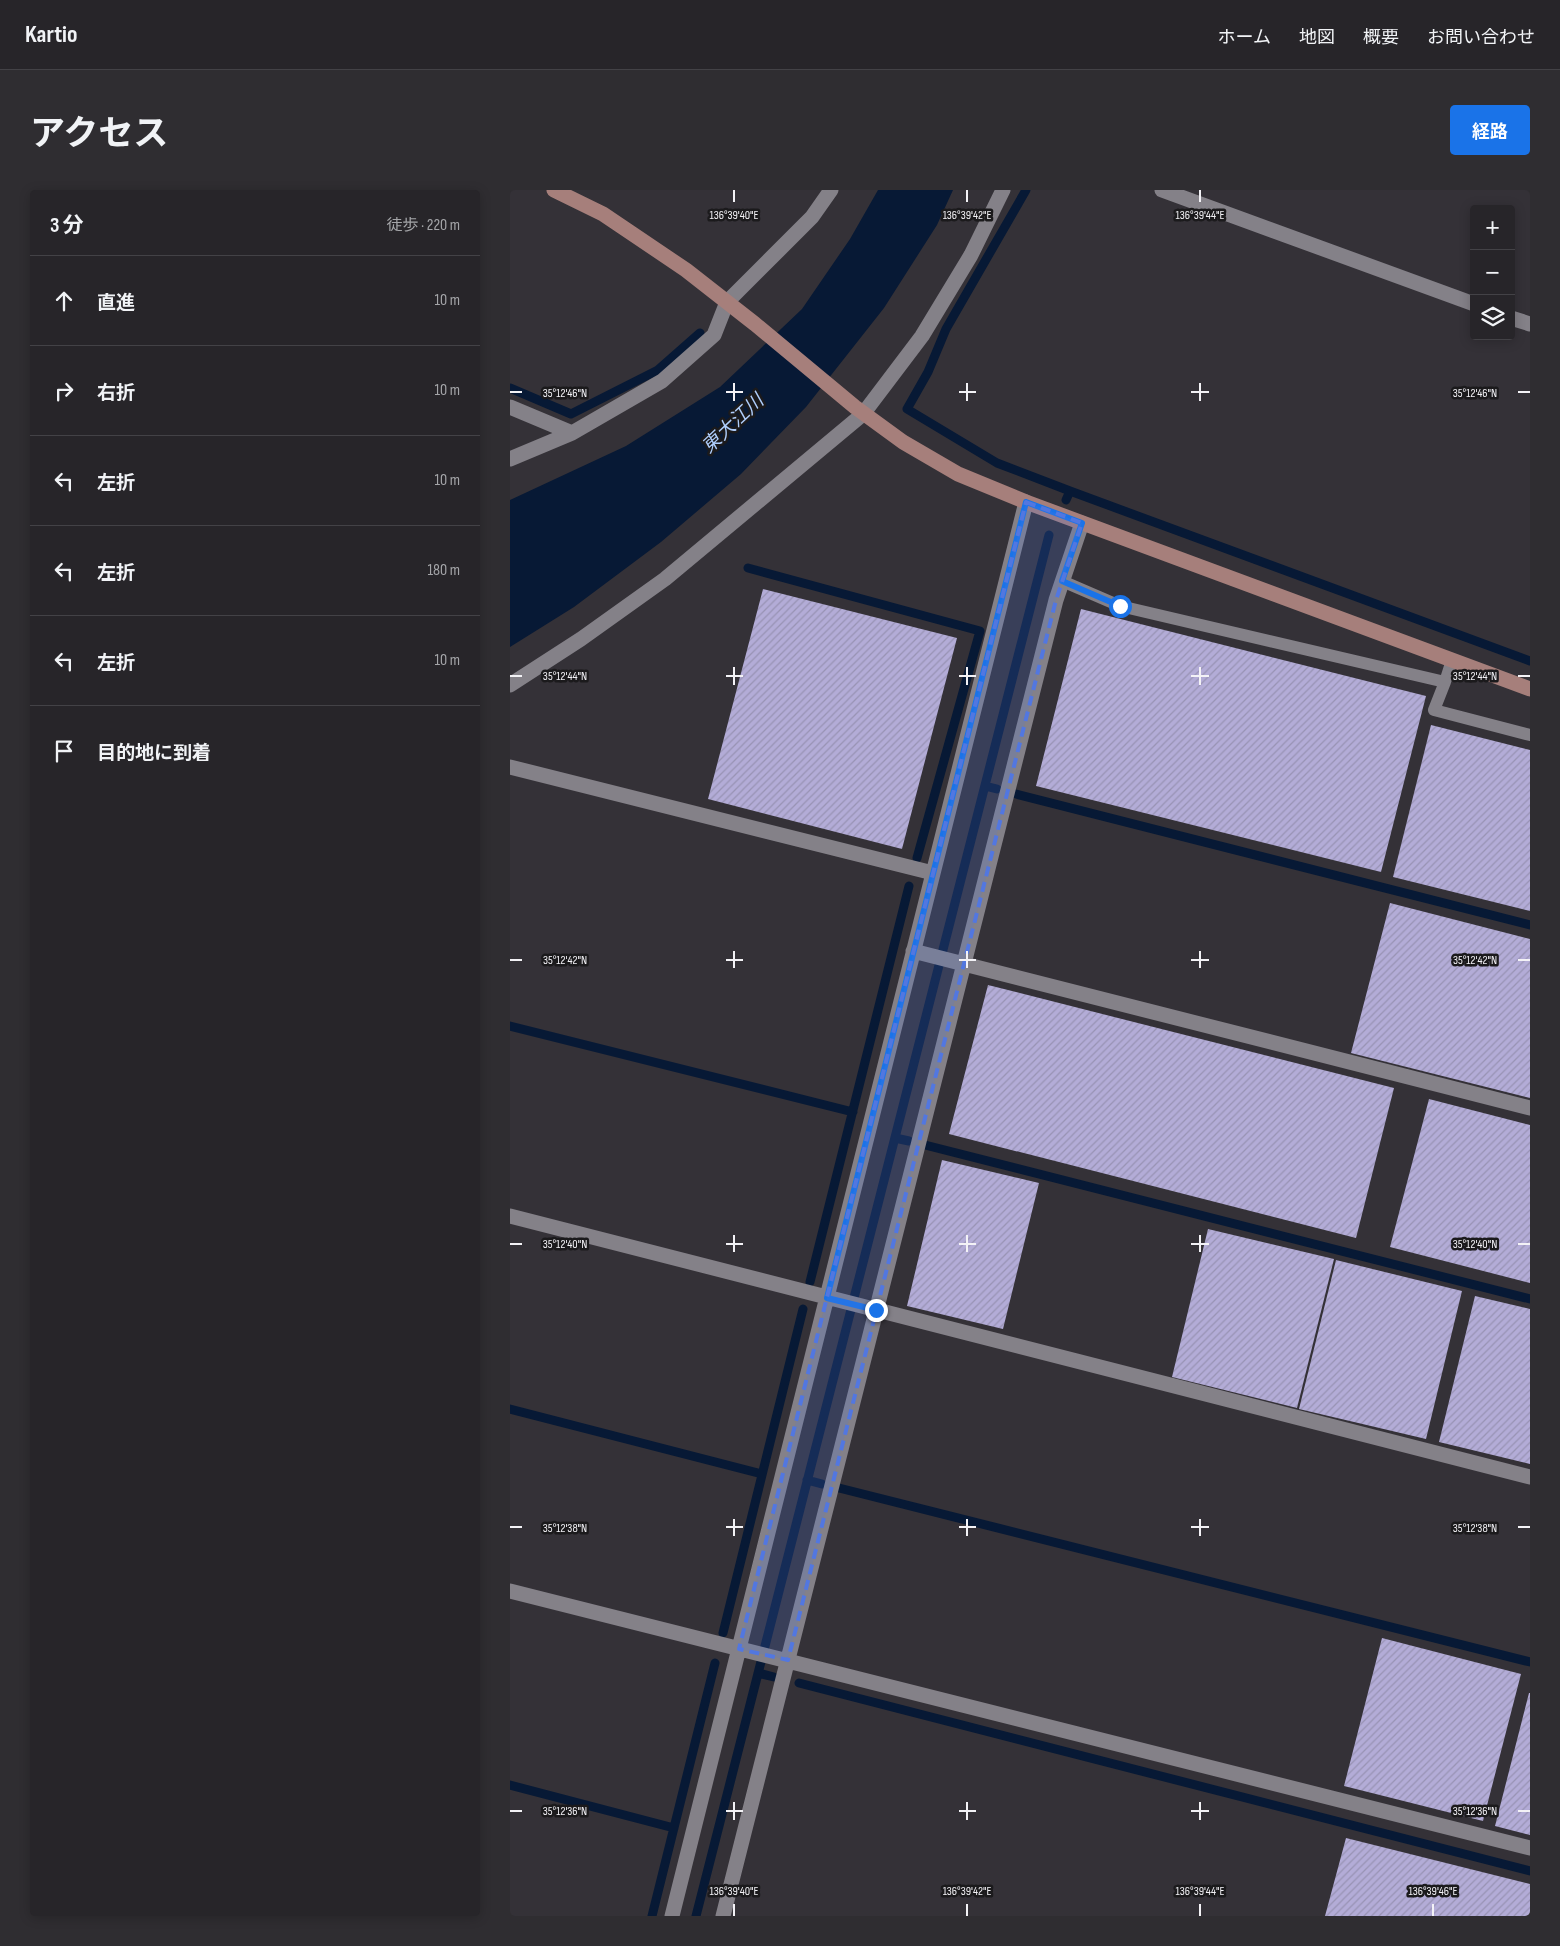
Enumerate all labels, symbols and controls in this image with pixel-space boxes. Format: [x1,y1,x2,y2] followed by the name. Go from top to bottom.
[25,20,77,49] text: Kartio
[1218,27,1271,48] text: ホーム
[1299,27,1335,48] text: 地図
[1363,27,1399,48] text: 概要
[1427,27,1535,48] text: お問い合わせ
[1450,105,1530,155] button: 経路
[30,113,168,156] text: アクセス
[1470,205,1515,340] map controls
[1470,205,1515,250] button: +
[709,208,759,223] text: 136°39'40"E
[943,208,991,223] text: 136°39'42"E
[1176,208,1224,223] text: 136°39'44"E
[50,213,84,238] text: 3 分
[387,216,460,235] text: 徒歩 · 220 m
[1470,250,1515,295] button: −
[50,287,78,315] icon: ahead
[434,291,460,310] text: 10 m
[97,292,135,315] text: 直進
[1470,295,1515,340] button: layers
[50,377,78,405] icon: right
[434,381,460,400] text: 10 m
[97,382,135,405] text: 右折
[543,386,587,401] text: 35°12'46"N
[1453,386,1497,401] text: 35°12'46"N
[697,388,770,458] water label: 東大江川
[50,467,78,495] icon: left
[434,471,460,490] text: 10 m
[97,472,135,495] text: 左折
[50,557,78,585] icon: left
[427,561,460,580] text: 180 m
[97,562,135,585] text: 左折
[1109,595,1132,618] route start
[50,647,78,675] icon: left
[434,651,460,670] text: 10 m
[97,652,135,675] text: 左折
[543,669,587,684] text: 35°12'44"N
[1453,669,1497,684] text: 35°12'44"N
[50,737,78,765] icon: arrive
[97,742,211,765] text: 目的地に到着
[543,953,587,968] text: 35°12'42"N
[1453,953,1497,968] text: 35°12'42"N
[543,1237,587,1252] text: 35°12'40"N
[1453,1237,1497,1252] text: 35°12'40"N
[865,1299,888,1322] route end
[543,1521,587,1536] text: 35°12'38"N
[1453,1521,1497,1536] text: 35°12'38"N
[543,1804,587,1819] text: 35°12'36"N
[1453,1804,1497,1819] text: 35°12'36"N
[709,1884,759,1899] text: 136°39'40"E
[943,1884,991,1899] text: 136°39'42"E
[1176,1884,1224,1899] text: 136°39'44"E
[1409,1884,1458,1899] text: 136°39'46"E

